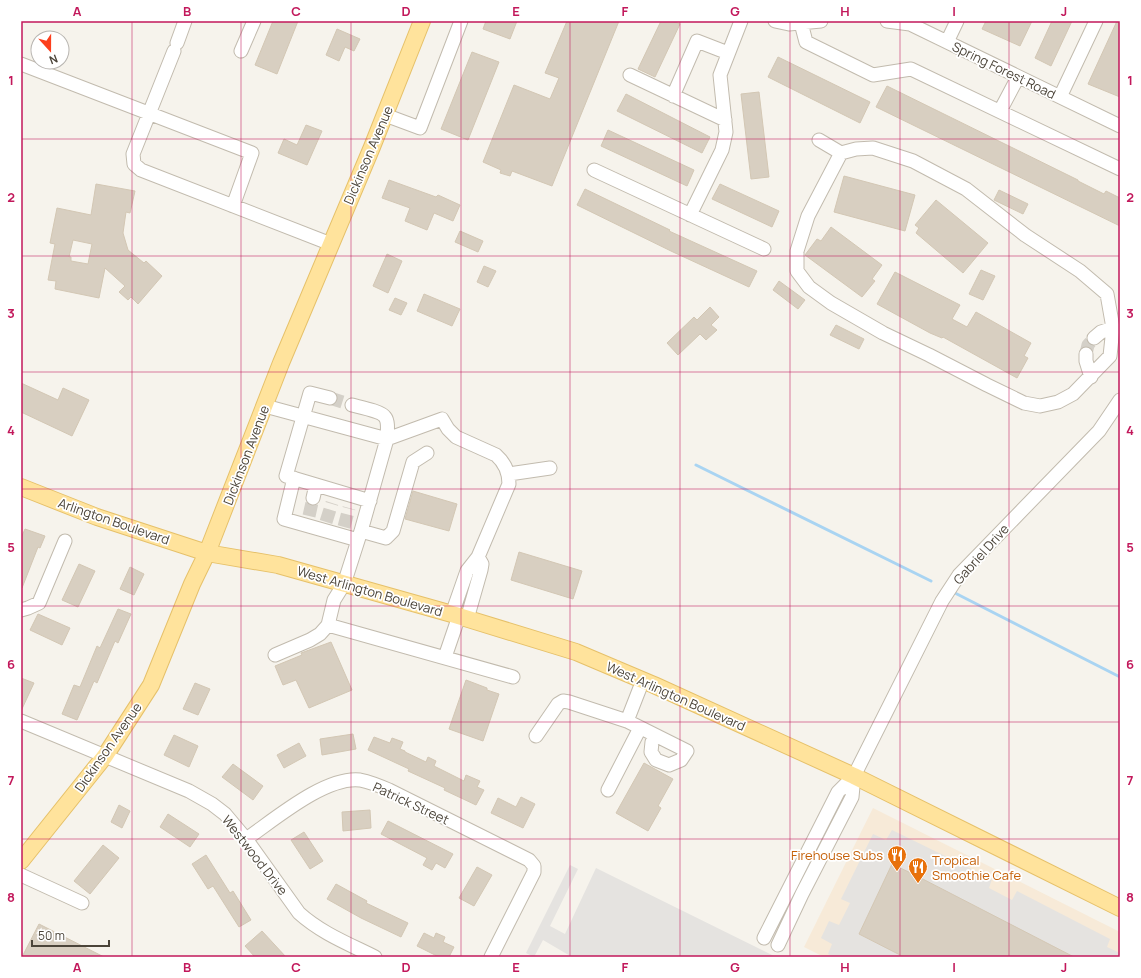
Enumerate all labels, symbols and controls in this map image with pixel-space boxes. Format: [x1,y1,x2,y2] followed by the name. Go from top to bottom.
[73,2,82,20] text: A
[183,2,191,20] text: B
[291,2,301,20] text: C
[401,2,411,20] text: D
[512,2,520,20] text: E
[622,2,629,20] text: F
[730,2,740,20] text: G
[840,2,850,20] text: H
[952,2,956,20] text: I
[1061,2,1067,20] text: J
[30,30,70,70] north arrow
[949,37,1059,103] street label: Spring Forest Road
[47,51,60,68] text: N
[8,71,14,89] text: 1
[1127,71,1133,89] text: 1
[339,103,397,207] street label: Dickinson Avenue
[7,188,15,206] text: 2
[1126,188,1134,206] text: 2
[7,304,15,322] text: 3
[1126,304,1134,322] text: 3
[219,402,273,507] street label: Dickinson Avenue
[7,421,15,439] text: 4
[1126,421,1134,439] text: 4
[56,493,172,549] street label: Arlington Boulevard
[949,520,1013,588] street label: Gabriel Drive
[7,538,15,556] text: 5
[1126,538,1134,556] text: 5
[295,562,445,620] street label: West Arlington Boulevard
[7,655,15,673] text: 6
[1126,655,1134,673] text: 6
[604,657,748,735] street label: West Arlington Boulevard
[70,698,146,795] street label: Dickinson Avenue
[8,771,15,789] text: 7
[1127,771,1134,789] text: 7
[370,777,452,829] street label: Patrick Street
[218,811,292,899] street label: Westwood Drive
[886,844,908,872] restaurant icon: Firehouse Subs
[791,846,883,864] place label: Firehouse Subs
[932,851,1021,884] place label: Tropical Smoothie Cafe
[907,856,929,884] restaurant icon: Tropical Smoothie Cafe
[7,888,15,906] text: 8
[1126,888,1134,906] text: 8
[32,922,109,948] scale bar
[38,927,65,944] text: 50 m
[73,958,82,976] text: A
[183,958,191,976] text: B
[291,958,301,976] text: C
[401,958,411,976] text: D
[512,958,520,976] text: E
[622,958,629,976] text: F
[730,958,740,976] text: G
[840,958,850,976] text: H
[952,958,956,976] text: I
[1061,958,1067,976] text: J

